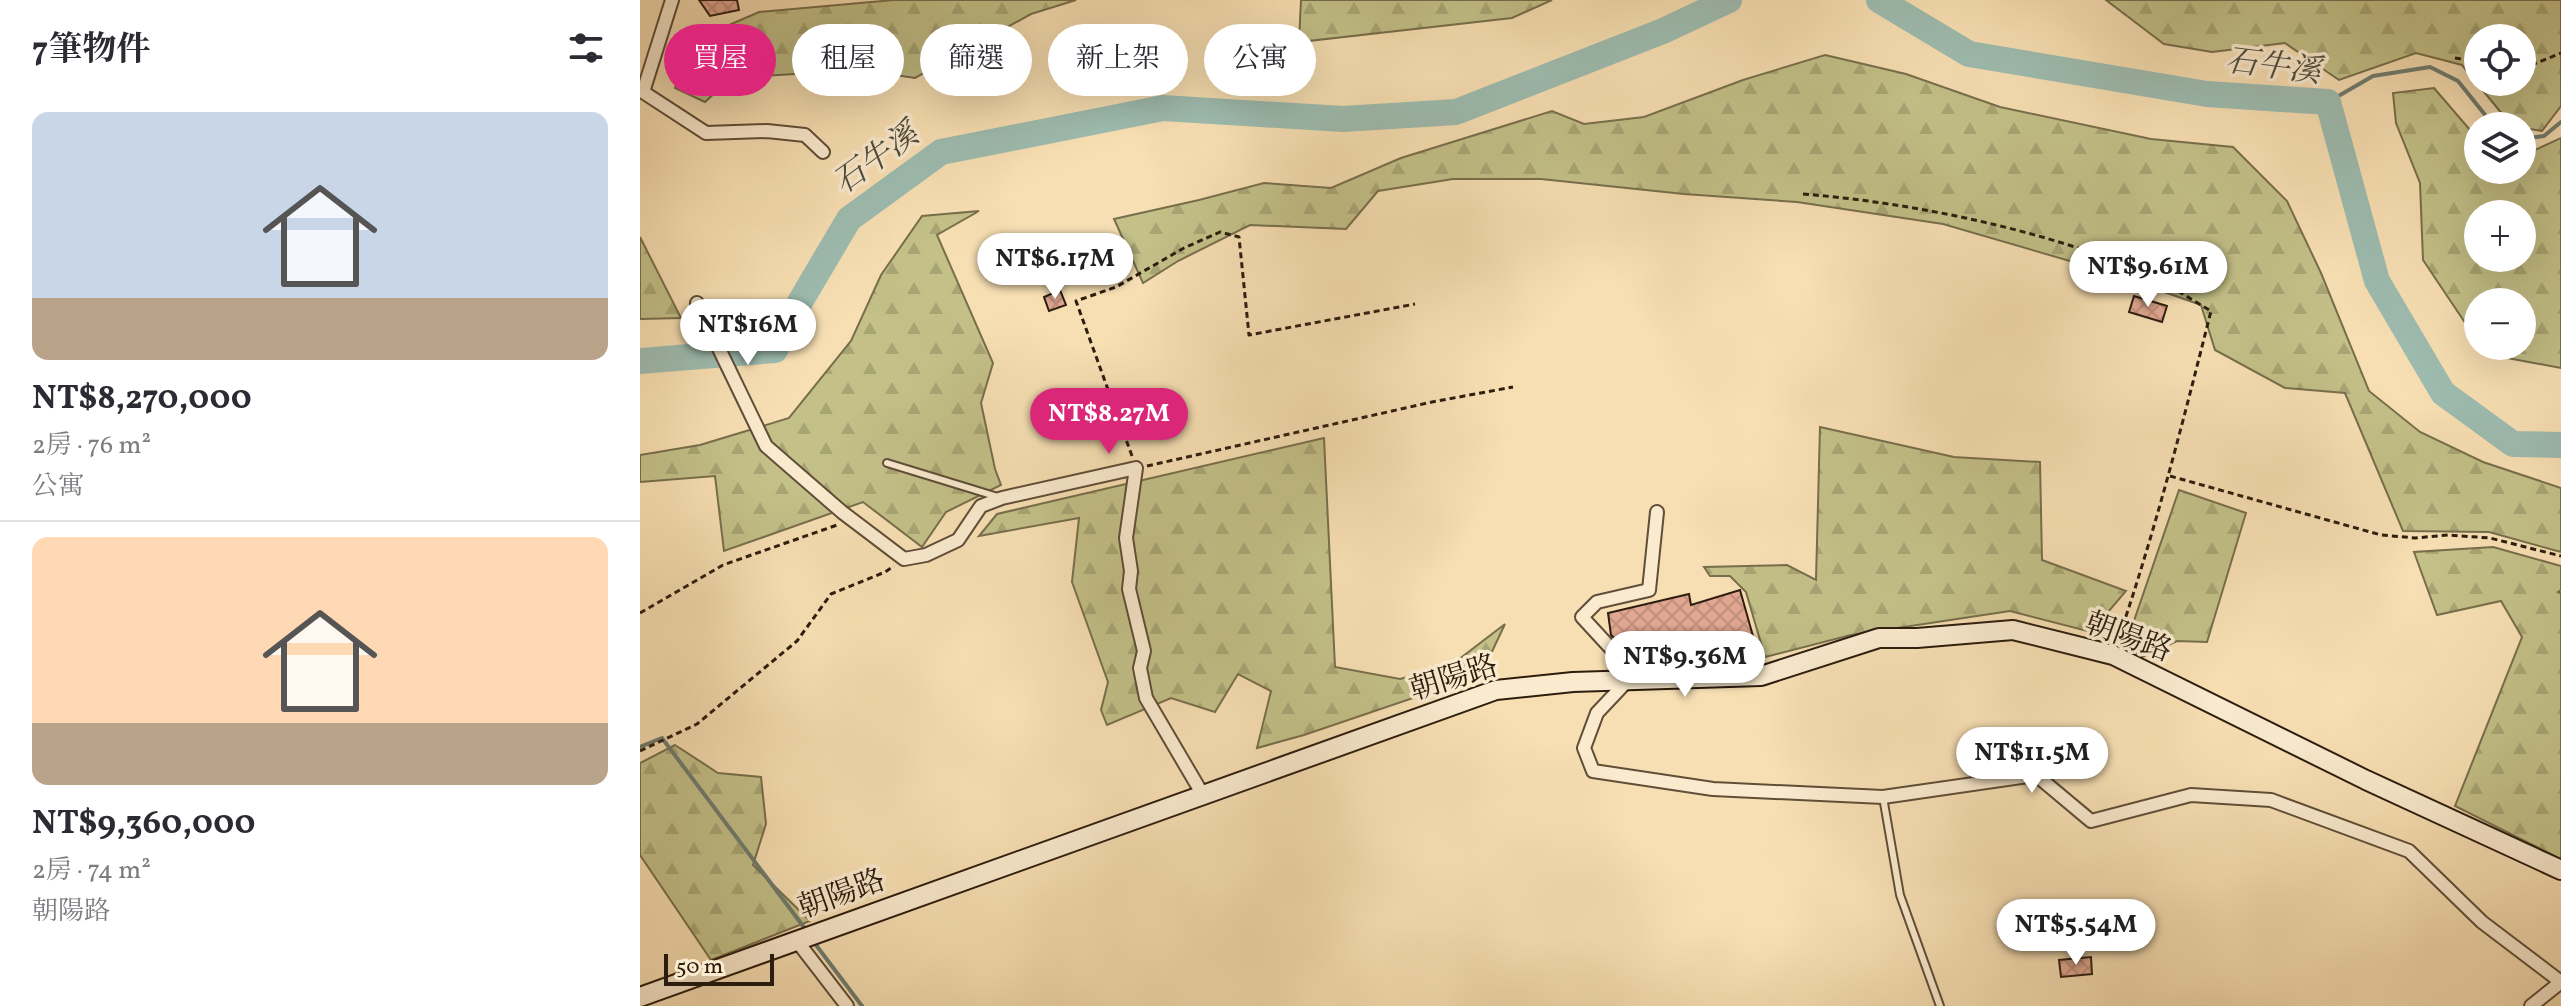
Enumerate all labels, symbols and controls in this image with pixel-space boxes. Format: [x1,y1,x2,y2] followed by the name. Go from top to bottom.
[664,24,776,96] chip: 買屋
[792,24,904,96] chip: 租屋
[920,24,1032,96] chip: 篩選
[1048,24,1188,96] chip: 新上架
[1204,24,1316,96] chip: 公寓
[2464,24,2536,360] map controls
[2464,24,2536,96] button: locate
[564,26,608,70] icon: filters
[32,28,150,75] text: 7筆物件
[2223,40,2326,96] water label: 石牛溪
[825,112,931,206] water label: 石牛溪
[2464,112,2536,184] button: layers
[248,164,392,308] icon: home
[2464,200,2536,272] button: +
[972,233,1138,301] pin: NT$6.17M
[995,241,1115,277] text: NT$6.17M
[2065,241,2231,309] pin: NT$9.61M
[2087,249,2209,285] text: NT$9.61M
[2464,288,2536,360] button: −
[683,299,813,367] pin: NT$16M
[698,307,798,343] text: NT$16M
[32,376,252,423] text: NT$8,270,000
[1026,388,1192,456] pin: NT$8.27M
[1048,396,1170,432] text: NT$8.27M
[32,428,151,464] text: 2房 · 76 m²
[32,469,84,505] text: 公寓
[248,589,392,733] icon: home
[2079,603,2177,673] street label: 朝陽路
[1602,631,1768,699] pin: NT$9.36M
[1623,639,1747,675] text: NT$9.36M
[1405,646,1503,712] street label: 朝陽路
[1949,727,2115,795] pin: NT$11.5M
[1974,735,2090,771] text: NT$11.5M
[32,801,255,848] text: NT$9,360,000
[32,853,151,889] text: 2房 · 74 m²
[793,860,891,930] street label: 朝陽路
[32,894,110,930] text: 朝陽路
[1993,899,2159,967] pin: NT$5.54M
[2015,907,2137,943] text: NT$5.54M
[664,950,774,986] scale bar
[676,952,723,983] text: 50 m

